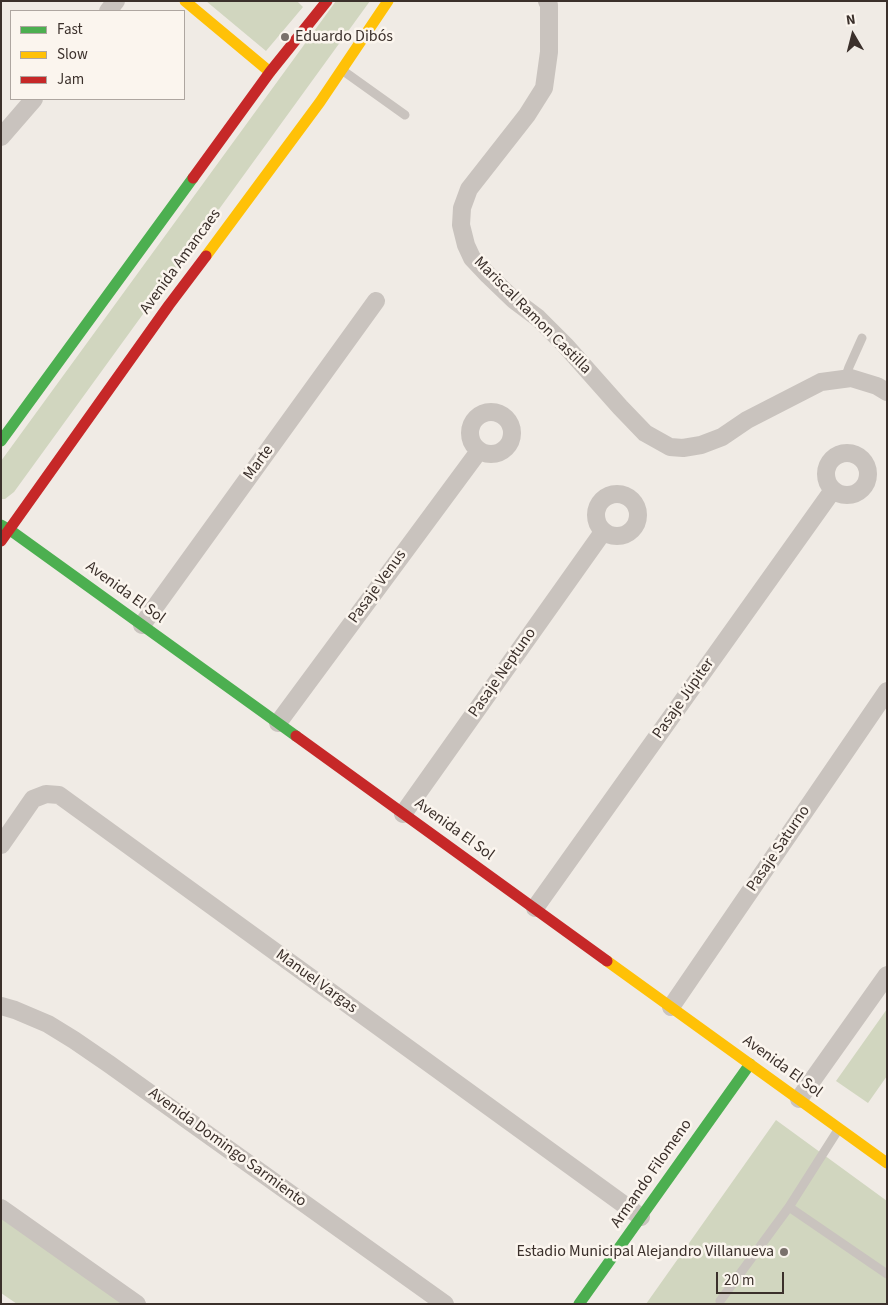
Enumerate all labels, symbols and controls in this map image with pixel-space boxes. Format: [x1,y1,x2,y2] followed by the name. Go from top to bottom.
[10,10,185,100] legend
[828,10,878,60] north arrow
[845,10,857,31] text: N
[57,19,83,40] text: Fast
[295,27,393,47] place label: Eduardo Dibós
[279,31,291,43] marker: Eduardo Dibós
[57,44,88,65] text: Slow
[57,69,84,90] text: Jam
[136,206,226,318] street label: Avenida Amancaes
[469,253,595,379] street label: Mariscal Ramon Castilla
[240,442,278,484] street label: Marte
[345,546,411,628] street label: Pasaje Venus
[81,558,169,628] street label: Avenida El Sol
[465,625,541,721] street label: Pasaje Neptuno
[649,655,719,743] street label: Pasaje Júpiter
[410,795,498,865] street label: Avenida El Sol
[743,802,815,896] street label: Pasaje Saturno
[271,946,361,1018] street label: Manuel Vargas
[738,1032,826,1102] street label: Avenida El Sol
[144,1084,310,1212] street label: Avenida Domingo Sarmiento
[607,1116,697,1232] street label: Armando Filomeno
[516,1242,774,1262] place label: Estadio Municipal Alejandro Villanueva
[778,1246,790,1258] marker: Estadio Municipal Alejandro Villanueva
[718,1262,786,1294] scale bar
[724,1270,754,1291] text: 20 m

